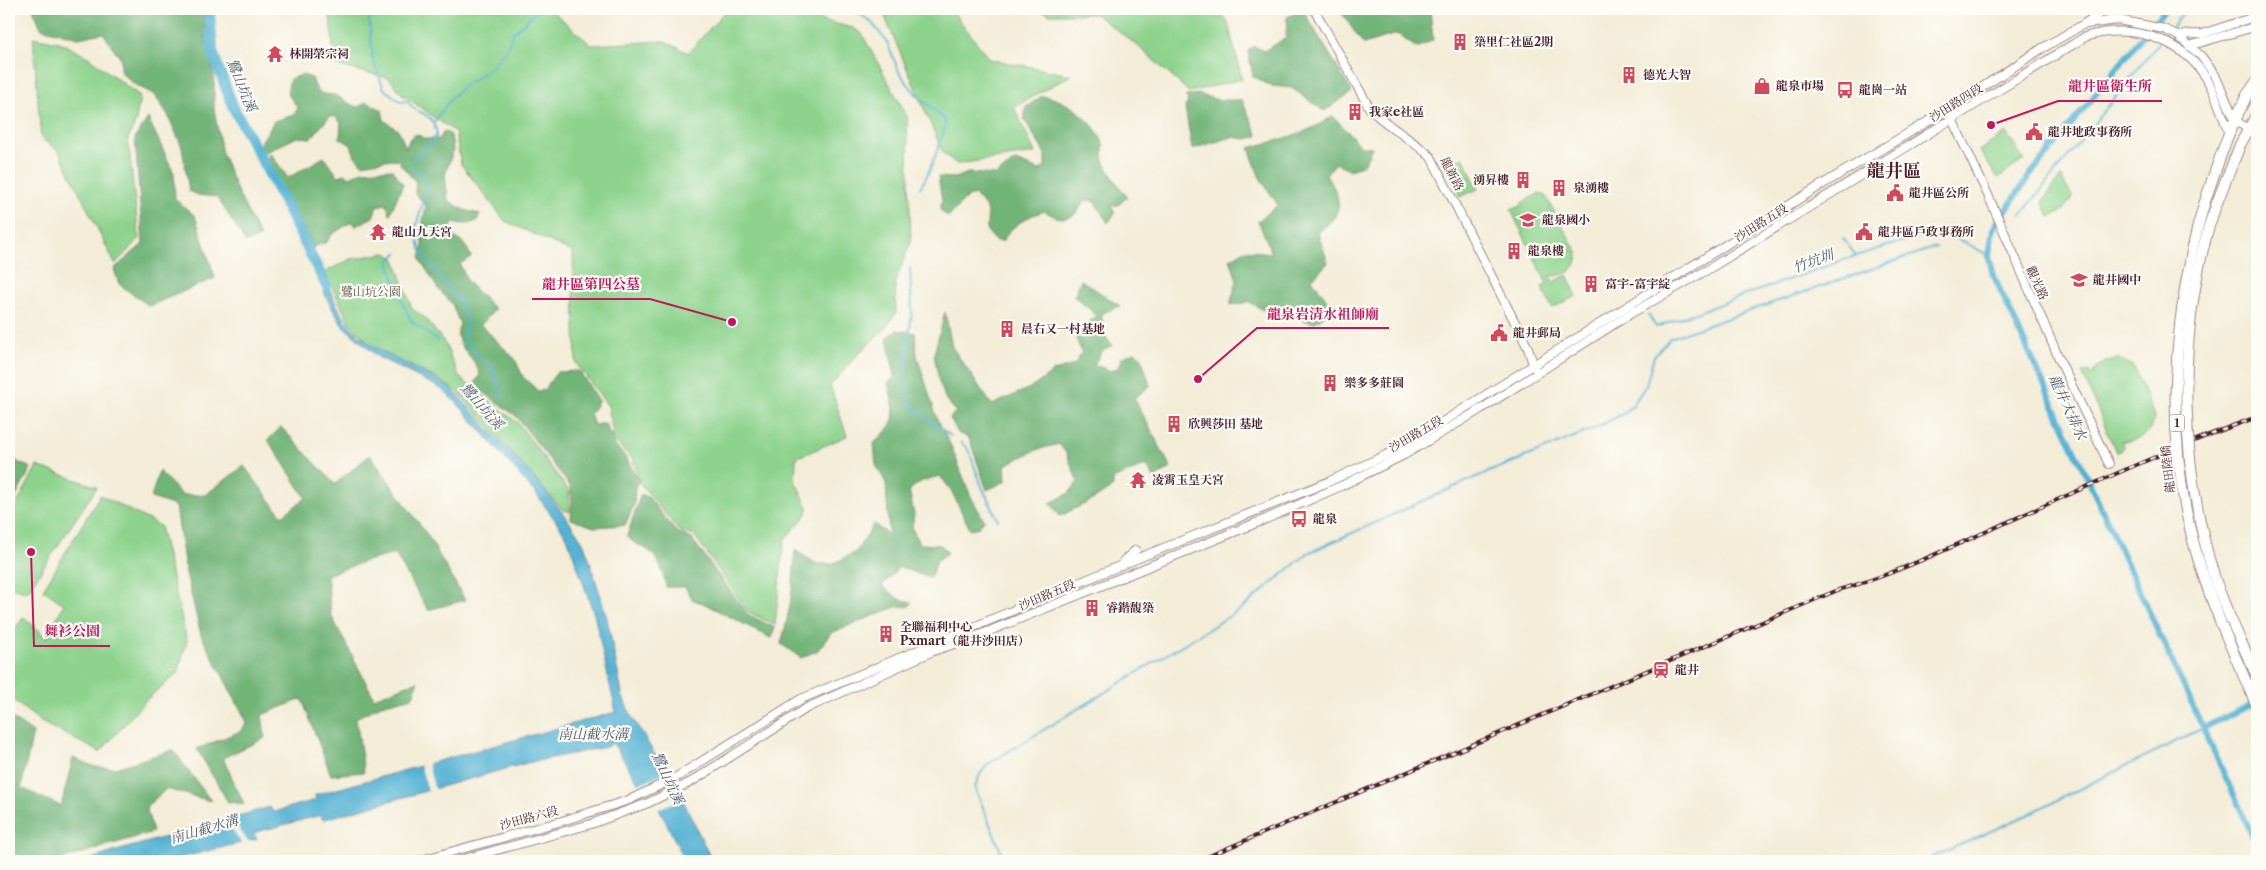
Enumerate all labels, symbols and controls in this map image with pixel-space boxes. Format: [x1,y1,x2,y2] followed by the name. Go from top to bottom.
[1450,32,1470,52] building icon: 築里仁社區2期
[1474,34,1553,49] place label: 築里仁社區2期
[265,44,285,64] temple icon: 林開榮宗祠
[289,46,349,61] place label: 林開榮宗祠
[223,56,262,116] water label: 鷺山坑溪
[1619,65,1639,85] building icon: 德光大智
[1643,67,1691,82] place label: 德光大智
[2058,72,2162,101] callout: 龍井區衛生所
[1752,76,1772,96] shop icon: 龍泉市場
[2068,77,2152,95] text: 龍井區衛生所
[1776,78,1824,93] place label: 龍泉市場
[1835,80,1855,100] bus stop icon: 龍崗一站
[1926,80,1985,125] street label: 沙田路四段
[1859,82,1907,97] place label: 龍崗一站
[1345,102,1365,122] building icon: 我家e社區
[1369,104,1424,119] place label: 我家e社區
[2024,122,2044,142] public building icon: 龍井地政事務所
[2048,124,2132,139] place label: 龍井地政事務所
[1438,154,1467,193] street label: 龍新路
[1867,160,1921,182] district label: 龍井區
[1513,170,1533,190] building icon: 湧昇樓
[1473,172,1509,187] place label: 湧昇樓
[1549,178,1569,198] building icon: 泉湧樓
[1573,180,1609,195] place label: 泉湧樓
[1885,183,1905,203] public building icon: 龍井區公所
[1909,185,1969,200] place label: 龍井區公所
[1731,200,1790,245] street label: 沙田路五段
[1518,210,1538,230] school or university icon: 龍泉國小
[1542,212,1590,227] place label: 龍泉國小
[368,222,388,242] temple icon: 龍山九天宮
[1854,222,1874,242] public building icon: 龍井區戶政事務所
[392,224,452,239] place label: 龍山九天宮
[1878,224,1974,239] place label: 龍井區戶政事務所
[1504,241,1524,261] building icon: 龍泉樓
[1528,243,1564,258] place label: 龍泉樓
[1790,245,1838,277] water label: 竹坑圳
[2023,263,2052,302] street label: 觀光路
[532,270,650,299] callout: 龍井區第四公墓
[2069,270,2089,290] school or university icon: 龍井國中
[2093,272,2141,287] place label: 龍井國中
[1581,274,1601,294] building icon: 富宇-富宇綻
[542,275,640,293] text: 龍井區第四公墓
[1605,276,1670,291] place label: 富宇-富宇綻
[341,284,401,299] park label: 鷺山坑公園
[1257,299,1389,328] callout: 龍泉岩清水祖師廟
[1267,305,1379,323] text: 龍泉岩清水祖師廟
[997,319,1017,339] building icon: 晨右又一村基地
[1021,321,1105,336] place label: 晨右又一村基地
[1489,323,1509,343] public building icon: 龍井郵局
[1513,325,1561,340] place label: 龍井郵局
[2045,371,2092,444] water label: 龍井大排水
[1320,373,1340,393] building icon: 樂多多莊園
[1344,375,1404,390] place label: 樂多多莊園
[457,379,508,435] water label: 鷺山坑溪
[1386,412,1445,455] street label: 沙田路五段
[1164,414,1184,434] building icon: 欣興莎田 基地
[2170,414,2184,432] road number: 1
[1188,416,1263,431] place label: 欣興莎田 基地
[2158,444,2177,494] street label: 龍田陸橋
[1128,470,1148,490] temple icon: 凌霄玉皇天宮
[1152,472,1224,487] place label: 凌霄玉皇天宮
[1289,509,1309,529] bus stop icon: 龍泉
[1313,511,1337,526] place label: 龍泉
[1016,576,1077,613] street label: 沙田路五段
[1082,598,1102,618] building icon: 睿鍇馥築
[1106,600,1154,615] place label: 睿鍇馥築
[34,617,110,646] callout: 舞衫公園
[900,619,1030,648] place label: 全聯福利中心 Pxmart（龍井沙田店）
[44,622,100,640] text: 舞衫公園
[876,624,896,644] building icon: 全聯福利中心 Pxmart（龍井沙田店）
[1651,660,1671,680] station icon: 龍井
[1675,662,1699,677] place label: 龍井
[558,725,630,743] water label: 南山截水溝
[648,749,689,809] water label: 鷺山坑溪
[498,803,560,833] street label: 沙田路六段
[168,810,242,847] water label: 南山截水溝

